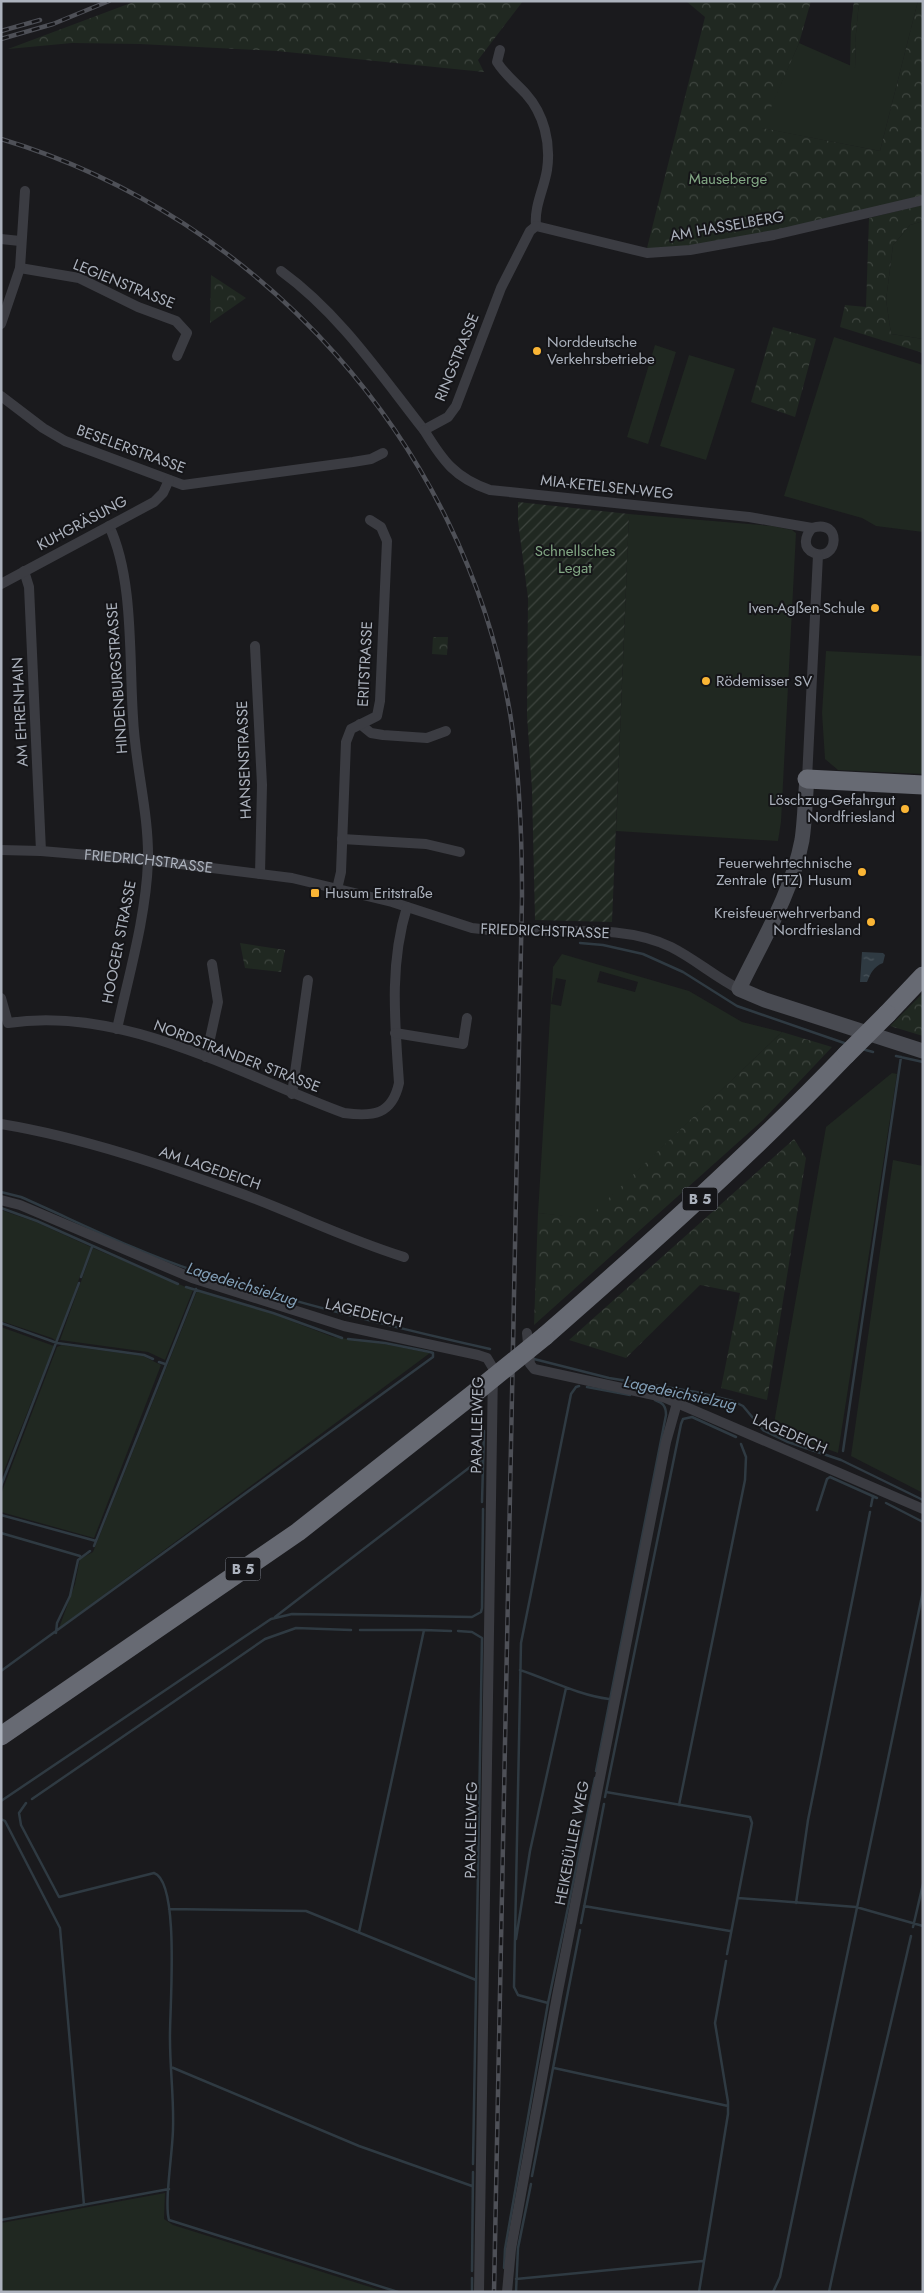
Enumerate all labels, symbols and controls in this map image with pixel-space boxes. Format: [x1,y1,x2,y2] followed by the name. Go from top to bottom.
[689,168,768,190] park label: Mauseberge
[668,205,786,247] street label: AM HASSELBERG
[70,254,178,314] street label: LEGIENSTRASSE
[429,310,485,404] street label: RINGSTRASSE
[547,331,655,370] place label: Norddeutsche Verkehrsbetriebe
[531,345,543,357] marker: Norddeutsche Verkehrsbetriebe
[73,419,189,479] street label: BESELERSTRASSE
[539,469,675,505] street label: MIA-KETELSEN-WEG
[33,490,131,556] street label: KUHGRÄSUNG
[535,540,615,579] park label: Schnellsches Legat
[748,597,865,619] place label: Iven-Agßen-Schule
[101,601,133,755] street label: HINDENBURGSTRASSE
[869,602,881,614] marker: Iven-Agßen-Schule
[352,621,378,707] street label: ERITSTRASSE
[6,657,34,767] street label: AM EHRENHAIN
[716,670,812,692] place label: Rödemisser SV
[700,675,712,687] marker: Rödemisser SV
[231,700,257,820] street label: HANSENSTRASSE
[769,789,895,828] place label: Löschzug-Gefahrgut Nordfriesland
[899,803,911,815] marker: Löschzug-Gefahrgut Nordfriesland
[83,844,214,879] street label: FRIEDRICHSTRASSE
[716,852,852,891] place label: Feuerwehrtechnische Zentrale (FTZ) Husum
[856,866,868,878] marker: Feuerwehrtechnische Zentrale (FTZ) Husum
[96,878,142,1006] street label: HOOGER STRASSE
[325,882,433,904] place label: Husum Eritstraße
[309,887,321,899] marker: Husum Eritstraße
[714,902,861,941] place label: Kreisfeuerwehrverband Nordfriesland
[865,916,877,928] marker: Kreisfeuerwehrverband Nordfriesland
[480,918,610,944] street label: FRIEDRICHSTRASSE
[151,1014,323,1098] street label: NORDSTRANDER STRASSE
[156,1140,264,1196] street label: AM LAGEDEICH
[682,1188,718,1210] road number: B 5
[184,1256,300,1312] water label: Lagedeichsielzug
[323,1293,405,1333] street label: LAGEDEICH
[621,1370,739,1416] water label: Lagedeichsielzug
[465,1376,489,1474] street label: PARALLELWEG
[749,1408,831,1460] street label: LAGEDEICH
[226,1558,260,1580] road number: B 5
[549,1779,595,1907] street label: HEIKEBÜLLER WEG
[459,1781,483,1879] street label: PARALLELWEG

